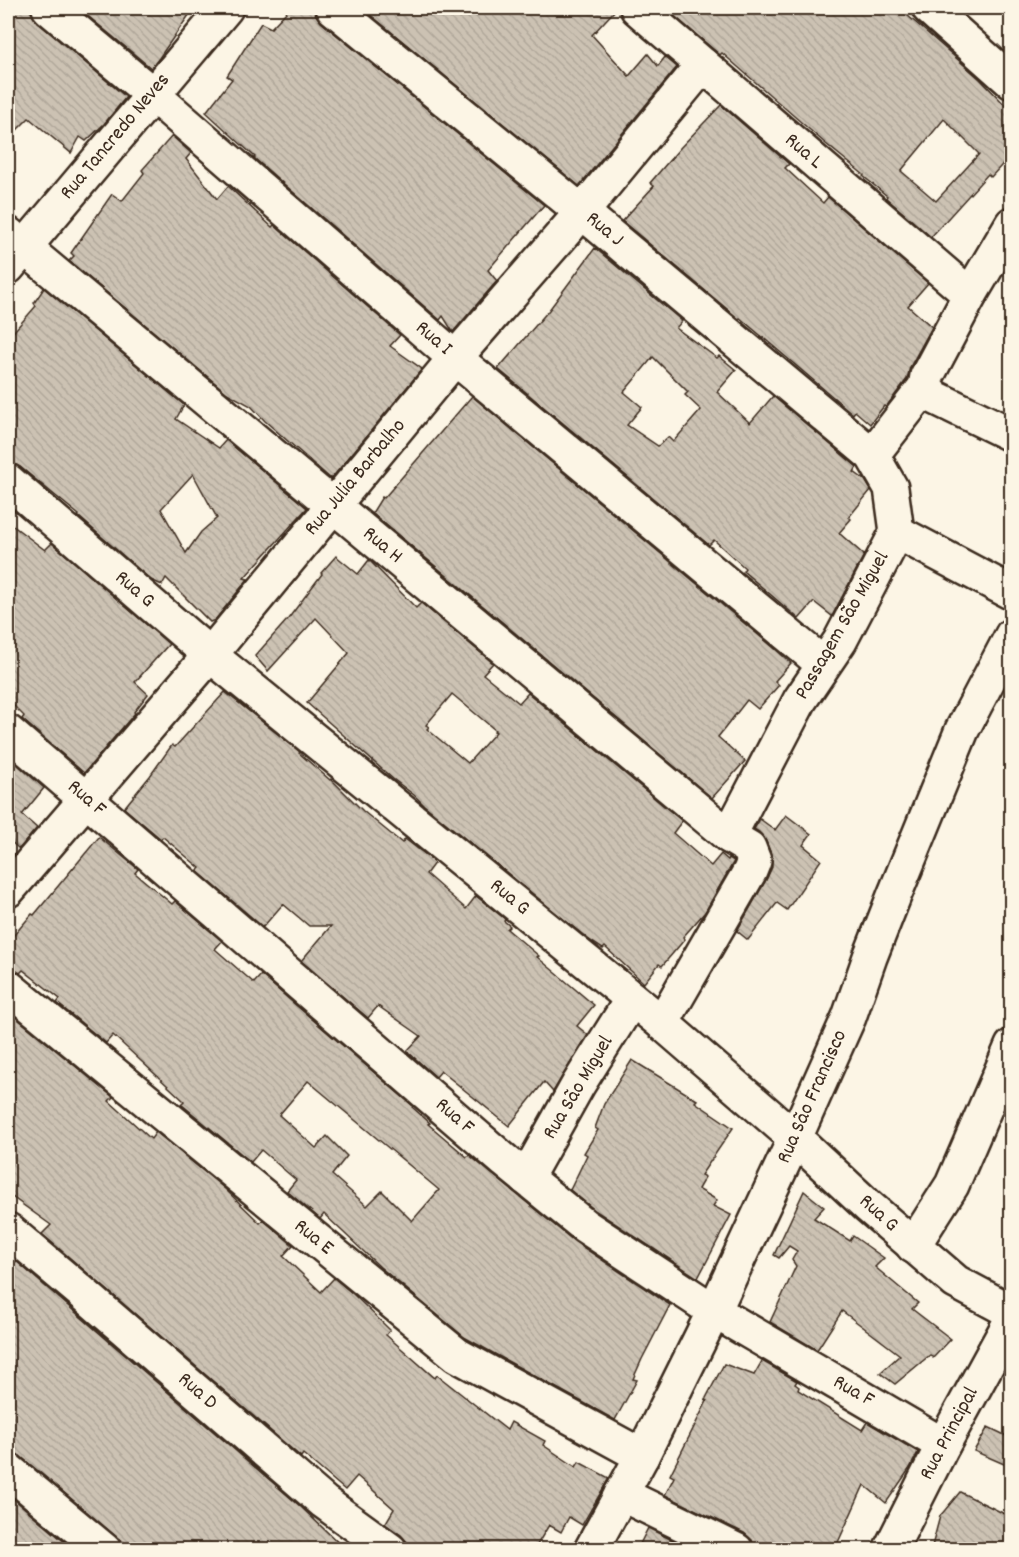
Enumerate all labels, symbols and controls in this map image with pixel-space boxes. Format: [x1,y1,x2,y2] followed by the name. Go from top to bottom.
[54,67,178,207] street label: Rua Tancredo Neves
[777,127,829,178] street label: Rua L
[578,205,630,255] street label: Rua J
[408,314,458,364] street label: Rua I
[298,413,414,543] street label: Rua Julia Barbalho
[355,520,409,572] street label: Rua H
[788,546,898,706] street label: Passagem São Miguel
[107,564,161,616] street label: Rua G
[60,773,113,825] street label: Rua F
[482,872,536,924] street label: Rua G
[770,1025,856,1169] street label: Rua São Francisco
[536,1030,622,1146] street label: Rua São Miguel
[428,1091,481,1143] street label: Rua F
[851,1188,905,1240] street label: Rua G
[287,1213,340,1264] street label: Rua E
[170,1366,224,1418] street label: Rua D
[827,1368,880,1416] street label: Rua F
[913,1382,987,1486] street label: Rua Principal

